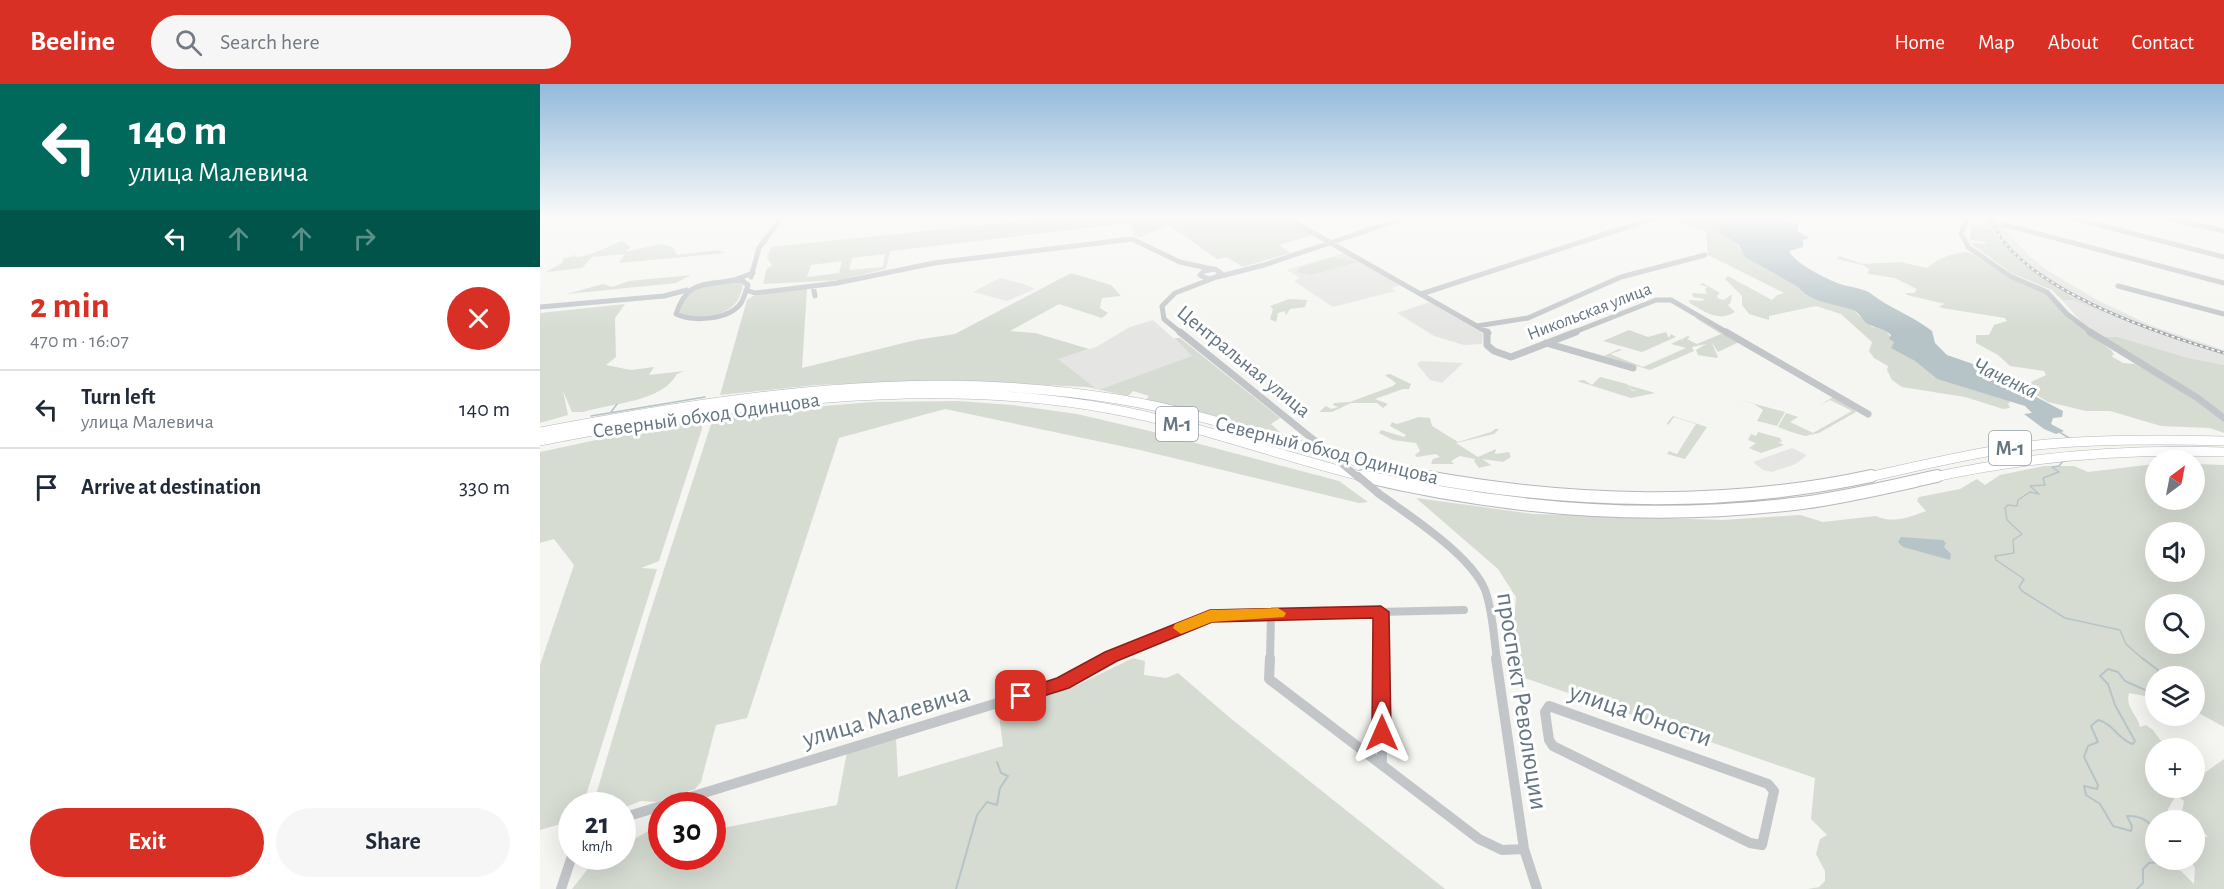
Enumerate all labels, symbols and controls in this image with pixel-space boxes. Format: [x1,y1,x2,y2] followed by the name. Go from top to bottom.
[151,15,571,69] search box
[172,26,205,59] icon: search
[30,28,115,56] text: Beeline
[220,31,320,53] text: Search here
[1894,32,1945,53] text: Home
[1978,32,2015,53] text: Map
[2048,32,2098,53] text: About
[2131,32,2194,53] text: Contact
[30,108,108,186] icon: left
[129,110,227,152] text: 140 m
[129,159,308,186] text: улица Малевича
[159,222,192,255] icon: left
[222,222,255,255] icon: ahead
[285,222,318,255] icon: ahead
[348,222,381,255] icon: right
[1525,280,1654,344] street label: Никольская улица
[447,287,510,350] button: close
[30,288,110,324] text: 2 min
[1173,301,1315,422] street label: Центральная улица
[30,331,129,351] text: 470 m · 16:07
[1970,354,2041,402] water label: Чаченка
[81,386,155,408] text: Turn left
[591,389,821,442] street label: Северный обход Одинцова
[30,393,63,426] icon: left
[459,398,510,420] text: 140 m
[1156,407,1198,441] road number: М-1
[81,412,214,432] text: улица Малевича
[1213,413,1441,489] street label: Северный обход Одинцова
[1989,431,2031,465] road number: М-1
[2145,450,2205,510] north arrow
[2145,450,2205,870] map controls
[30,471,63,504] icon: arrive
[81,476,261,498] text: Arrive at destination
[459,476,510,498] text: 330 m
[2145,522,2205,582] button: sound
[1492,590,1552,812] street label: проспект Революции
[2145,594,2205,654] button: search
[2145,666,2205,726] button: layers
[995,670,1046,721] pin
[1565,678,1715,752] street label: улица Юности
[1004,679,1037,712] icon: arrive
[799,680,973,753] street label: улица Малевича
[1350,701,1414,765] position arrow
[2145,738,2205,798] button: +
[648,792,726,870] speed limit sign: 30
[30,808,264,877] button: Exit
[276,808,510,877] button: Share
[585,809,609,839] text: 21
[2145,810,2205,870] button: −
[582,839,612,854] text: km/h

